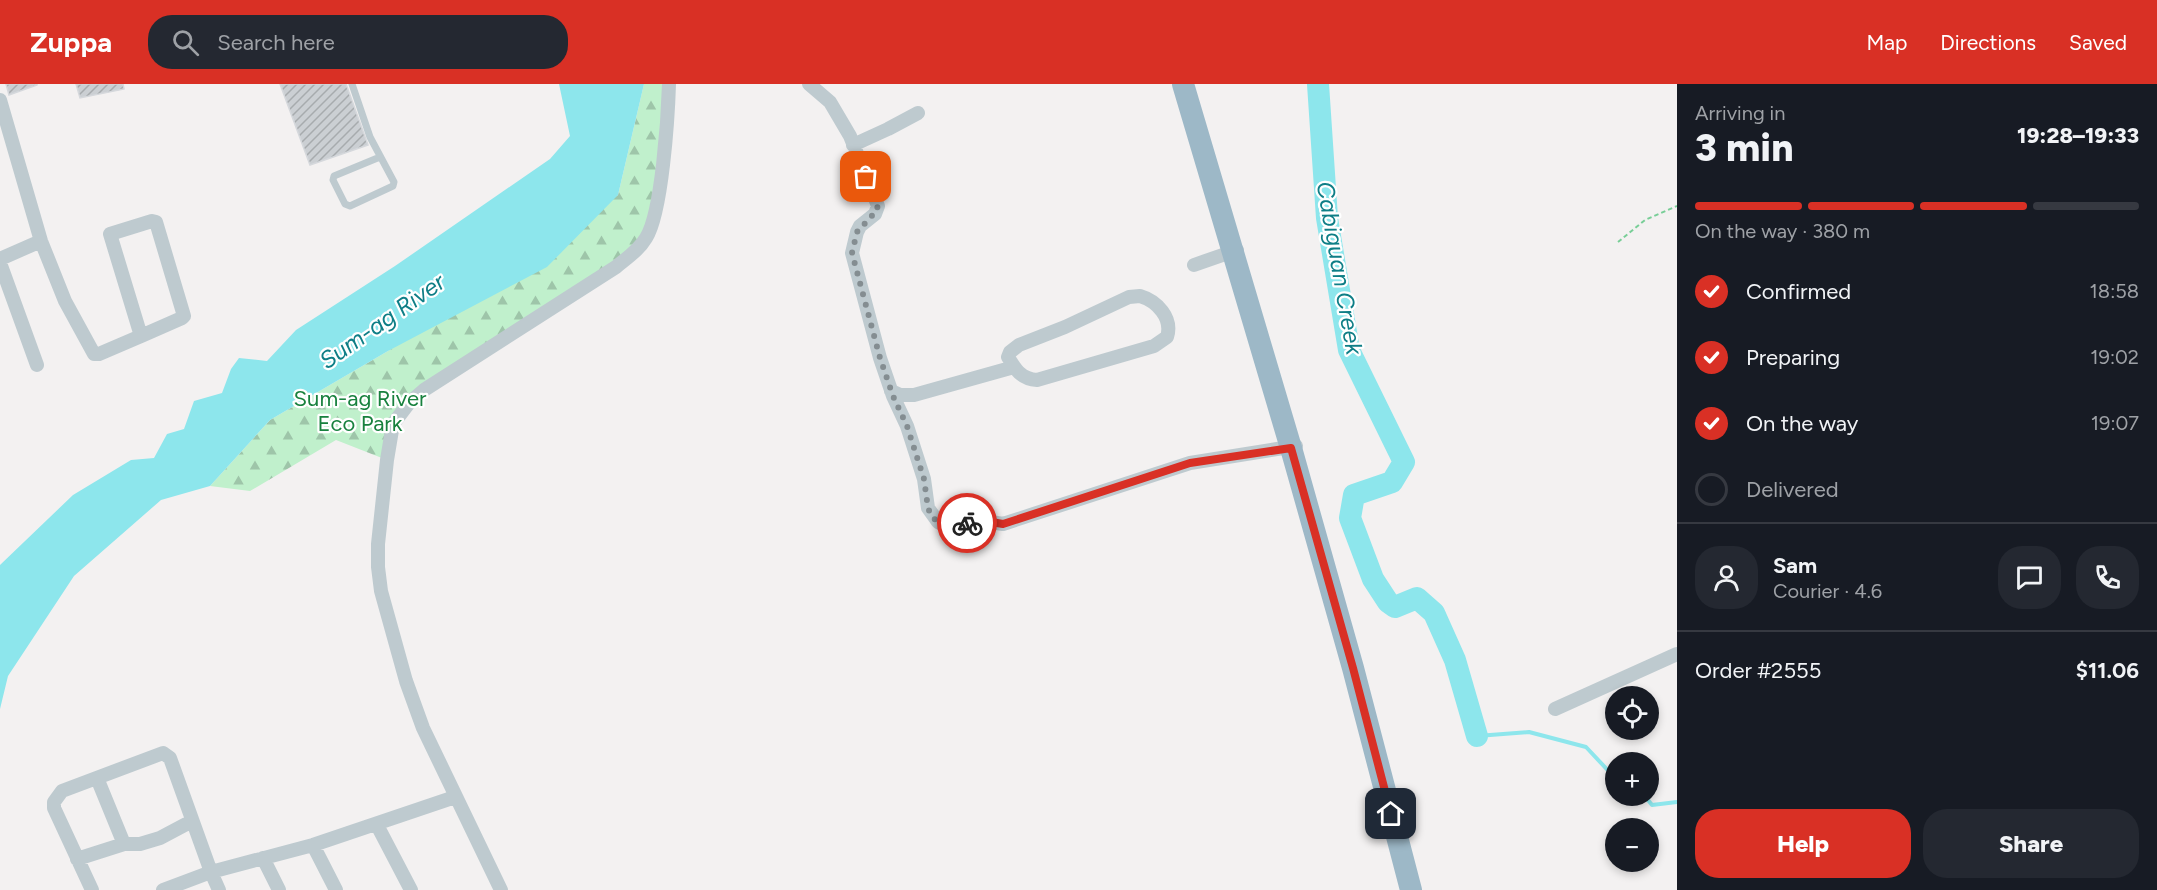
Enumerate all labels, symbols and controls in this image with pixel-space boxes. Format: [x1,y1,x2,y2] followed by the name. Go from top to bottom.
[148,15,568,69] search box
[30,25,112,59] text: Zuppa
[169,26,202,59] icon: search
[217,29,335,56] text: Search here
[1866,30,1907,55] text: Map
[1940,30,2036,55] text: Directions
[2069,30,2127,55] text: Saved
[1695,101,1785,125] text: Arriving in
[2017,122,2139,149] text: 19:28–19:33
[1695,124,1793,171] text: 3 min
[840,151,891,202] pin
[849,160,882,193] icon: bag
[1310,179,1370,358] water label: Cabiguan Creek
[1695,219,1870,243] text: On the way · 380 m
[314,267,451,375] water label: Sum-ag River
[1695,275,1728,308] icon: check
[1746,278,1851,305] text: Confirmed
[2090,279,2139,303] text: 18:58
[1695,341,1728,374] icon: check
[1746,344,1840,371] text: Preparing
[2090,345,2139,369] text: 19:02
[294,385,427,437] park label: Sum-ag River Eco Park
[1695,407,1728,440] icon: check
[1746,410,1858,437] text: On the way
[2091,411,2139,435] text: 19:07
[1746,476,1839,503] text: Delivered
[937,493,997,553] courier
[951,507,984,540] icon: bike
[1695,546,1758,609] button: person
[1998,546,2061,609] button: chat
[2076,546,2139,609] button: phone
[1773,552,1817,579] text: Sam
[1773,579,1882,603] text: Courier · 4.6
[1695,657,1821,684] text: Order #2555
[2076,657,2139,684] text: $11.06
[1605,686,1659,872] map controls
[1605,686,1659,740] button: locate
[1605,752,1659,806] button: +
[1365,788,1416,839] pin
[1374,797,1407,830] icon: home
[1695,809,1911,878] button: Help
[1923,809,2139,878] button: Share
[1605,818,1659,872] button: −

